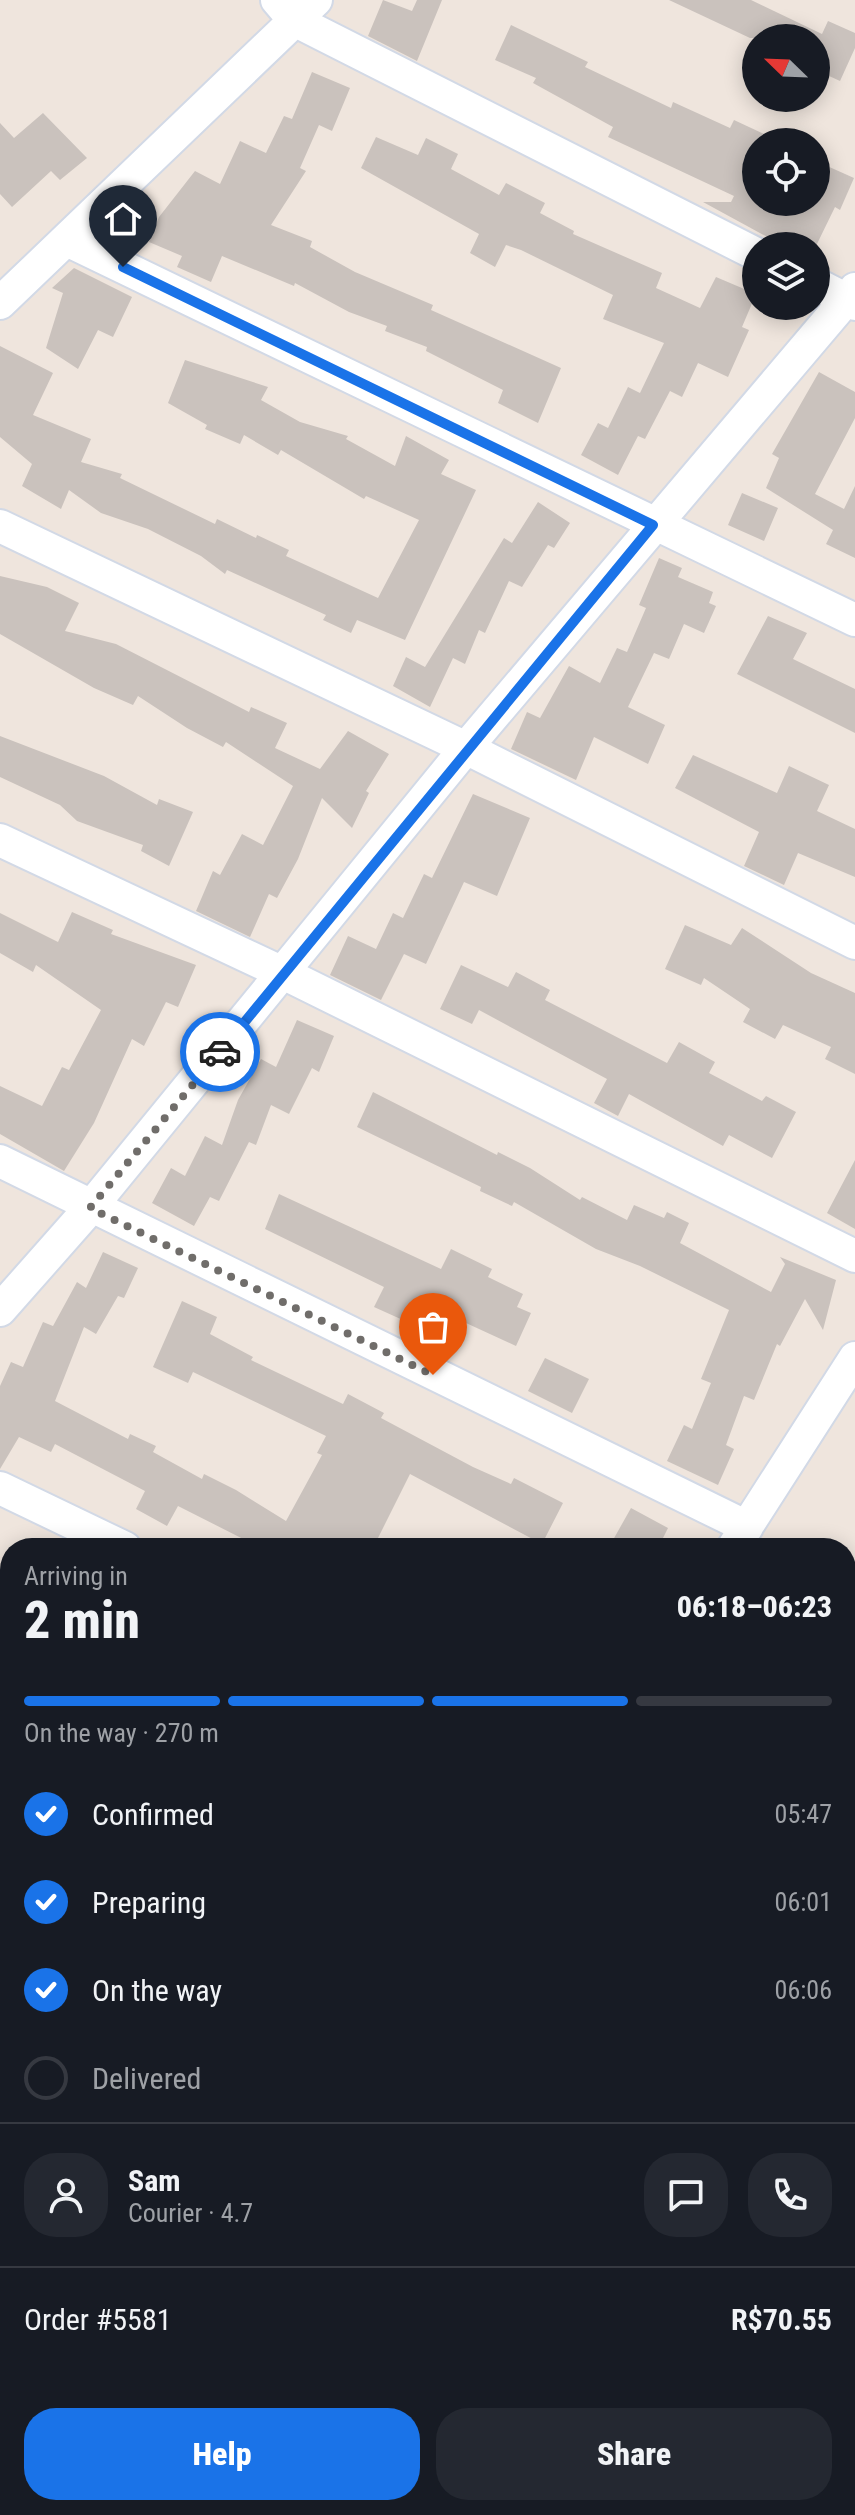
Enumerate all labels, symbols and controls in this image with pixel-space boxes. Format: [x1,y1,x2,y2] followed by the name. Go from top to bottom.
[742,24,830,112] north arrow
[742,24,830,320] map controls
[742,128,830,216] button: locate
[89,185,157,267] pin
[101,197,145,241] icon: home
[742,232,830,320] button: layers
[180,1012,260,1092] courier
[198,1030,242,1074] icon: car
[399,1293,467,1375] pin
[411,1305,455,1349] icon: bag
[24,1561,128,1591] text: Arriving in
[677,1589,832,1624] text: 06:18–06:23
[24,1590,140,1651] text: 2 min
[24,1718,219,1748] text: On the way · 270 m
[24,1792,68,1836] icon: check
[92,1797,214,1832] text: Confirmed
[775,1799,832,1829] text: 05:47
[24,1880,68,1924] icon: check
[92,1885,206,1920] text: Preparing
[775,1887,832,1917] text: 06:01
[24,1968,68,2012] icon: check
[92,1973,222,2008] text: On the way
[775,1975,832,2005] text: 06:06
[92,2061,201,2096] text: Delivered
[24,2153,108,2237] button: person
[644,2153,728,2237] button: chat
[748,2153,832,2237] button: phone
[128,2163,181,2198] text: Sam
[128,2198,253,2228] text: Courier · 4.7
[24,2302,172,2337] text: Order #5581
[731,2302,832,2337] text: R$70.55
[24,2408,420,2500] button: Help
[436,2408,832,2500] button: Share

